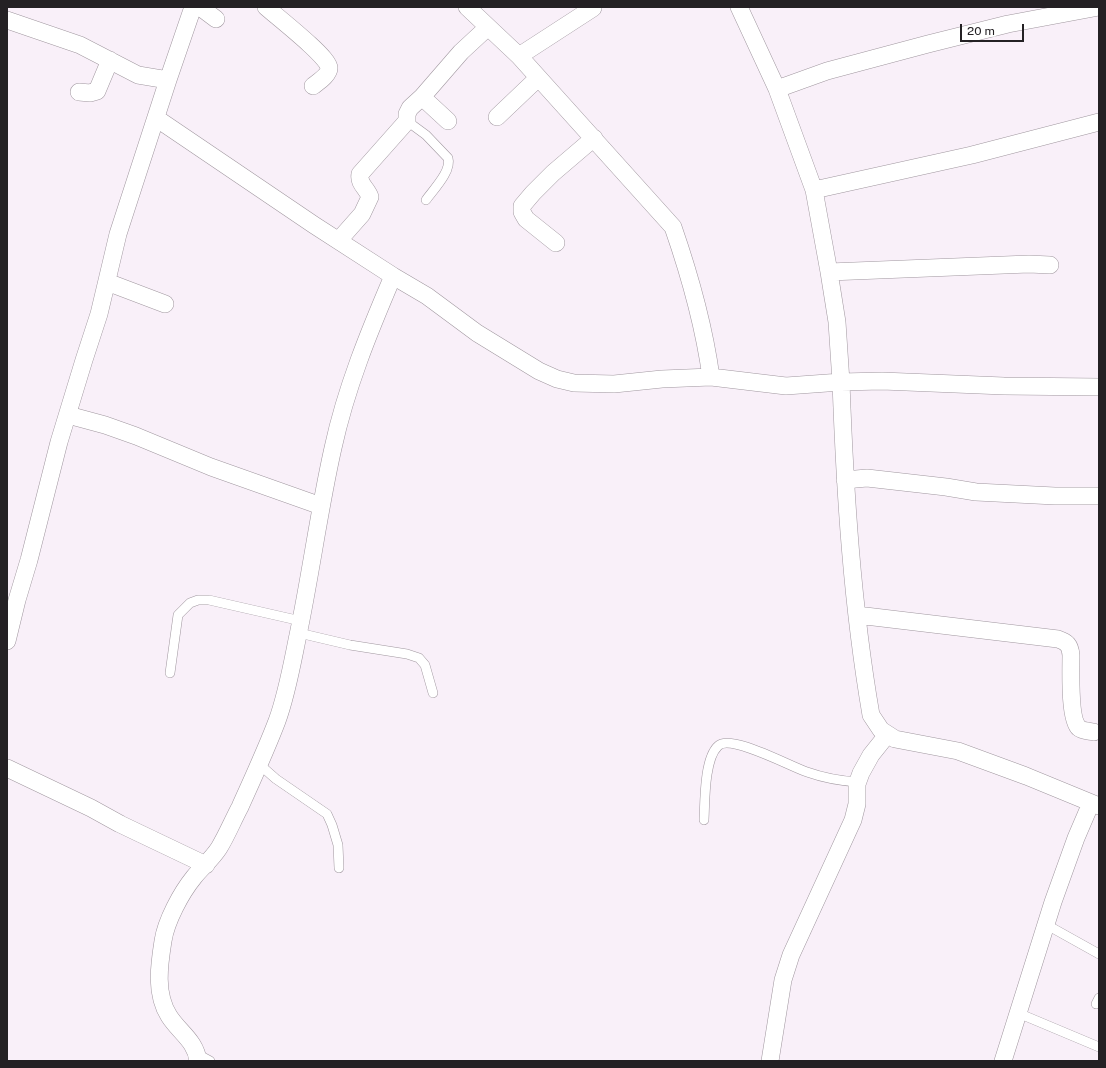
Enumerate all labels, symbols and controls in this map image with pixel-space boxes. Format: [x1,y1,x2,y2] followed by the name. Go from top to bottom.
[962,16,1026,42] scale bar
[967,24,995,38] text: 20 m

